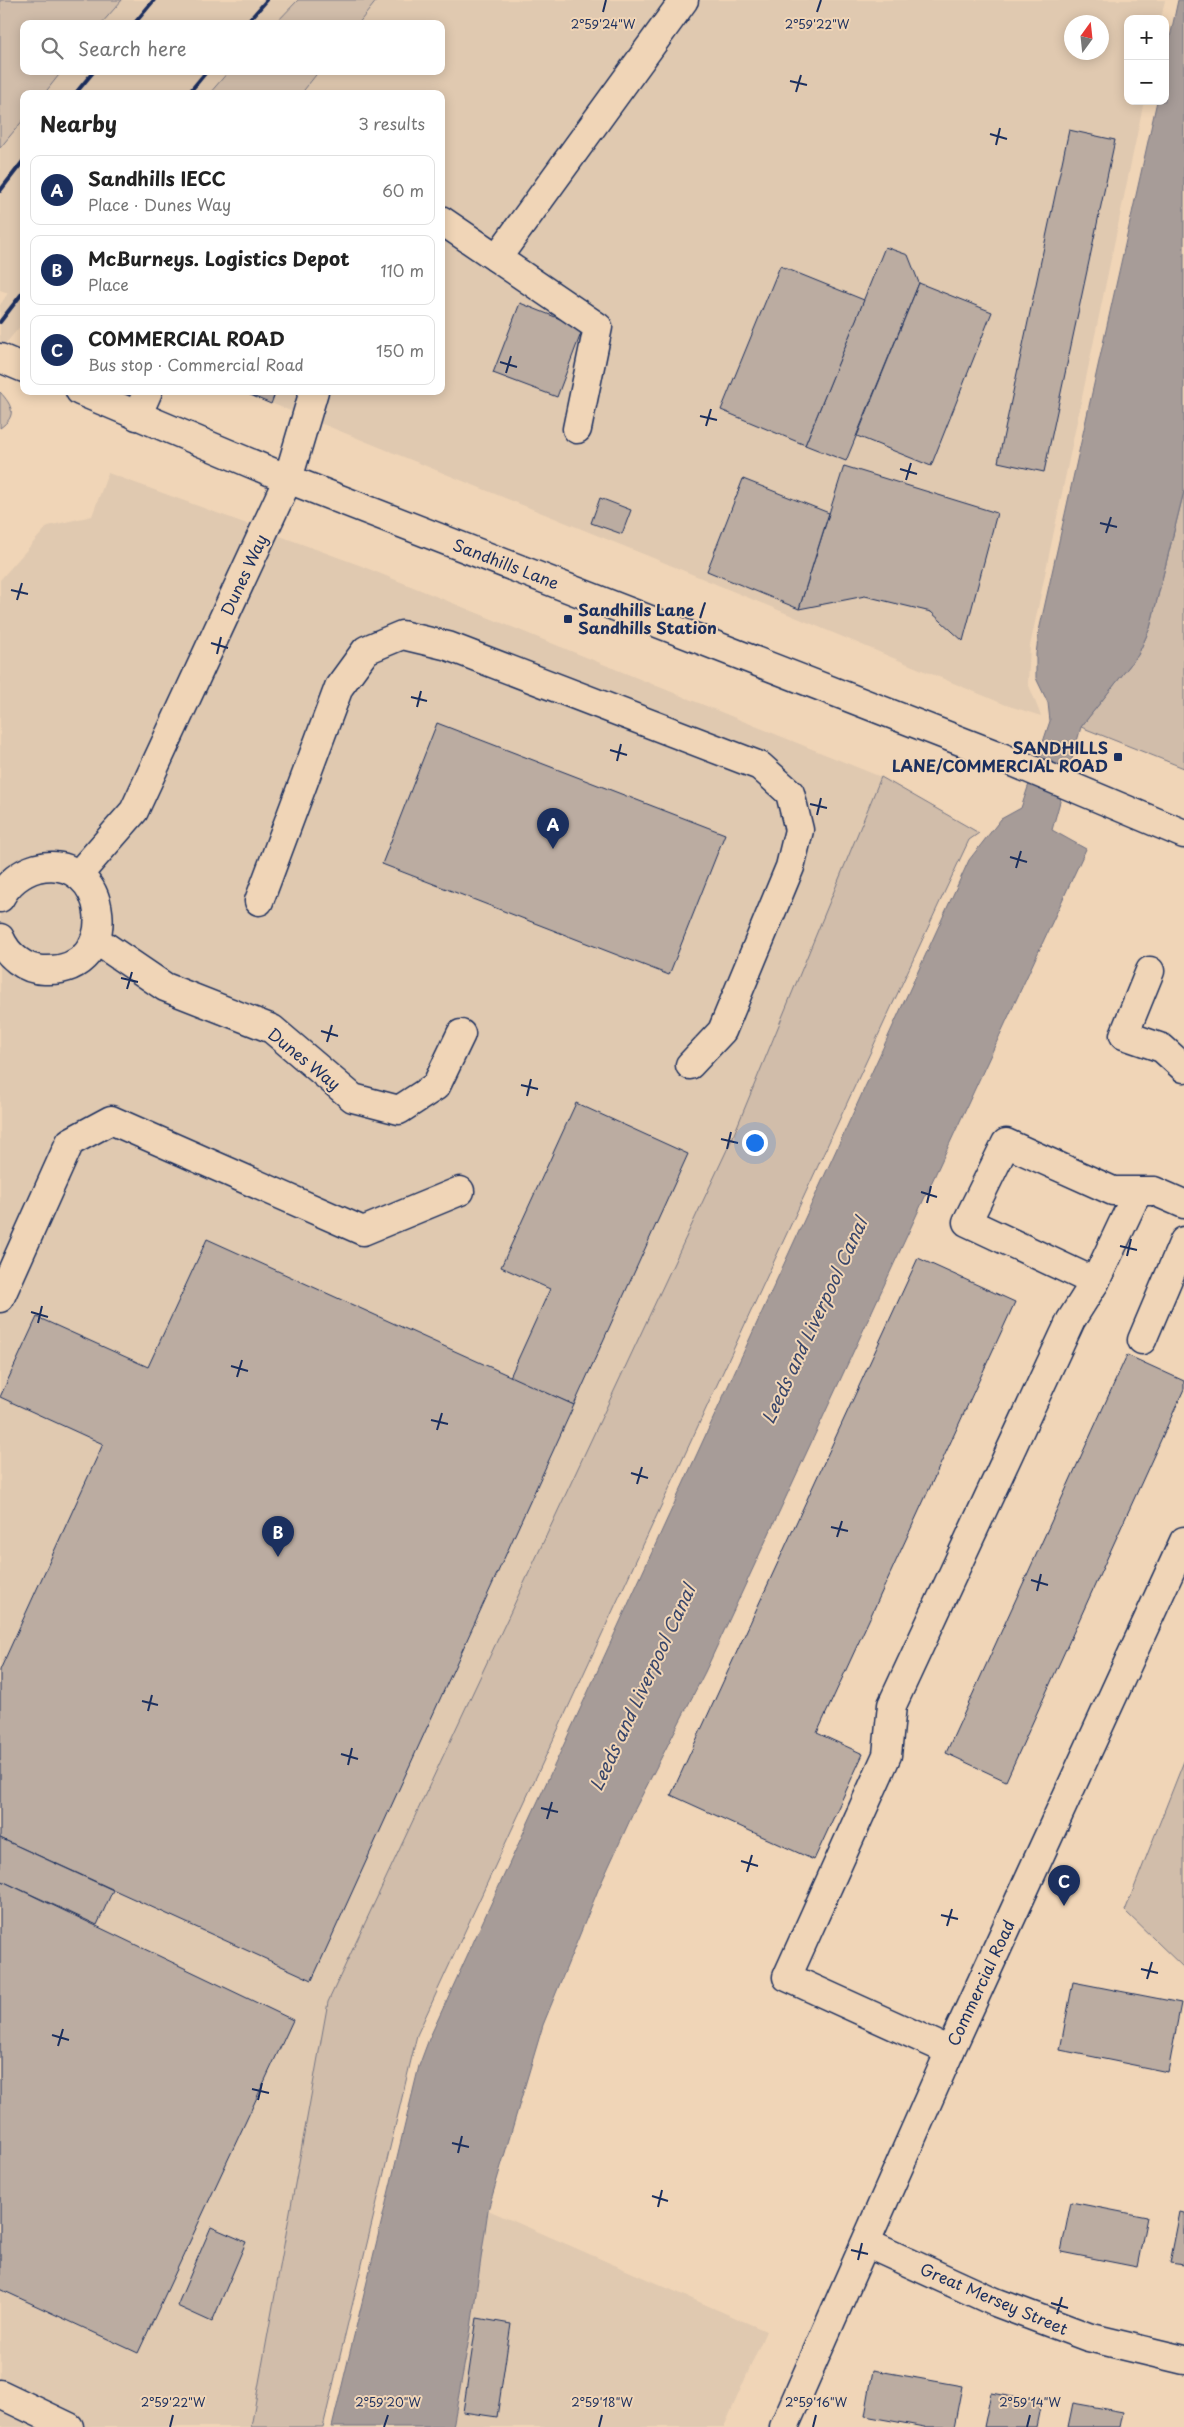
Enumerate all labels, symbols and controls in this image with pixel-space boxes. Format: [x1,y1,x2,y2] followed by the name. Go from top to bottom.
[571,15,636,33] text: 2°59'24"W
[785,15,850,33] text: 2°59'22"W
[1064,15,1109,60] north arrow
[1124,15,1169,105] map controls
[1124,15,1169,60] button: +
[20,20,445,75] search box
[38,34,66,62] icon: search
[78,34,187,62] text: Search here
[1124,60,1169,105] button: −
[40,107,117,139] text: Nearby
[358,111,425,135] text: 3 results
[88,164,226,192] text: Sandhills IECC
[51,178,63,202] text: A
[382,178,424,202] text: 60 m
[88,192,231,216] text: Place · Dunes Way
[88,244,350,272] text: McBurneys. Logistics Depot
[52,258,62,282] text: B
[381,258,424,282] text: 110 m
[88,272,129,296] text: Place
[88,324,285,352] text: COMMERCIAL ROAD
[51,338,63,362] text: C
[376,338,424,362] text: 150 m
[88,352,304,376] text: Bus stop · Commercial Road
[214,530,272,619] street label: Dunes Way
[450,532,563,594] street label: Sandhills Lane
[578,597,717,639] place label: Sandhills Lane / Sandhills Station
[562,613,574,625] marker: Sandhills Lane / Sandhills Station
[892,735,1108,777] place label: SANDHILLS LANE/COMMERCIAL ROAD
[1112,751,1124,763] marker: SANDHILLS LANE/COMMERCIAL ROAD
[537,808,569,849] pin: A
[263,1021,346,1095] street label: Dunes Way
[742,1130,768,1156] your location
[754,1210,875,1428] water label: Leeds and Liverpool Canal
[262,1516,294,1557] pin: B
[582,1577,703,1795] water label: Leeds and Liverpool Canal
[1048,1865,1080,1906] pin: C
[940,1916,1020,2050] street label: Commercial Road
[917,2256,1072,2340] street label: Great Mersey Street
[141,2393,206,2411] text: 2°59'22"W
[355,2393,421,2411] text: 2°59'20"W
[571,2393,633,2411] text: 2°59'18"W
[785,2393,848,2411] text: 2°59'16"W
[999,2393,1062,2411] text: 2°59'14"W

